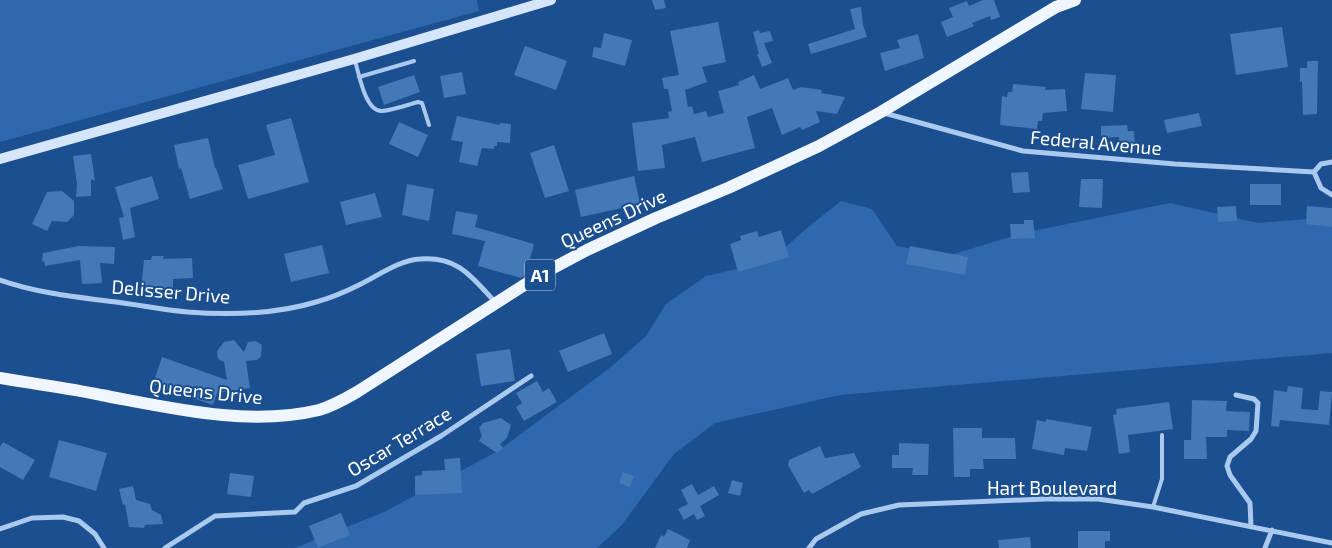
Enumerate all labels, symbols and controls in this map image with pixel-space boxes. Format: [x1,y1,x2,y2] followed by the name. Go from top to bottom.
[1029,125,1163,159] street label: Federal Avenue
[556,183,670,253] street label: Queens Drive
[525,260,555,290] road number: A1
[111,274,231,308] street label: Delisser Drive
[148,374,264,408] street label: Queens Drive
[343,401,455,481] street label: Oscar Terrace
[987,476,1117,499] street label: Hart Boulevard

